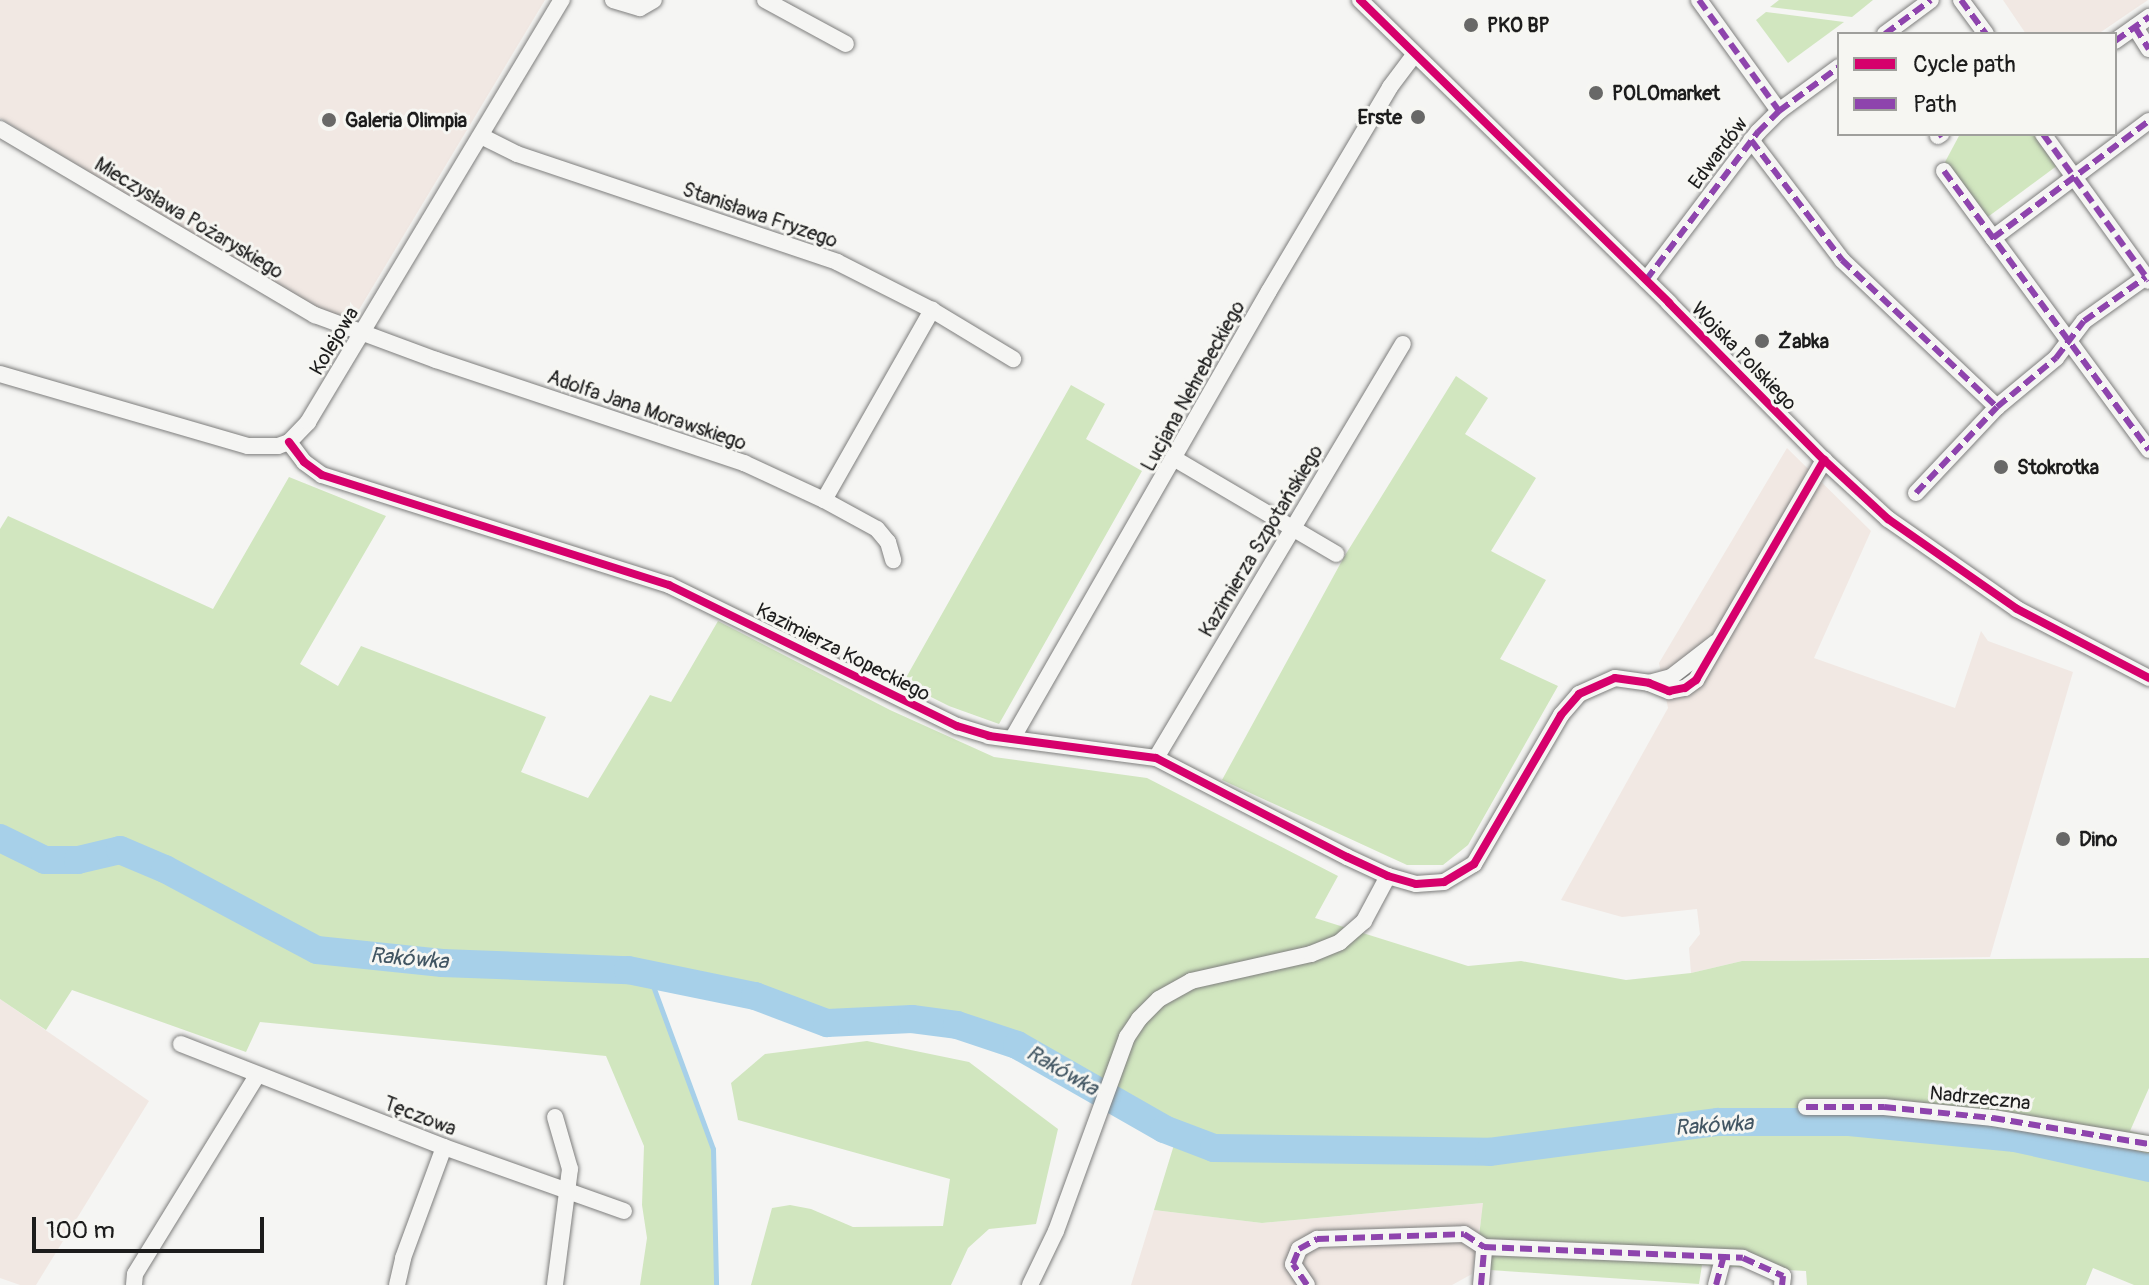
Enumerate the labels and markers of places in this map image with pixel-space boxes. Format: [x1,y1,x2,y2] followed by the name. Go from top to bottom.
[1487,13,1549,37] place label: PKO BP
[1462,16,1480,34] marker: PKO BP
[1612,81,1720,105] place label: POLOmarket
[1587,84,1605,102] marker: POLOmarket
[1358,105,1402,129] place label: Erste
[345,108,467,132] place label: Galeria Olimpia
[1409,108,1427,126] marker: Erste
[320,111,338,129] marker: Galeria Olimpia
[1778,329,1829,353] place label: Żabka
[1753,332,1771,350] marker: Żabka
[2017,455,2099,479] place label: Stokrotka
[1992,458,2010,476] marker: Stokrotka
[2079,827,2117,851] place label: Dino
[2054,830,2072,848] marker: Dino

